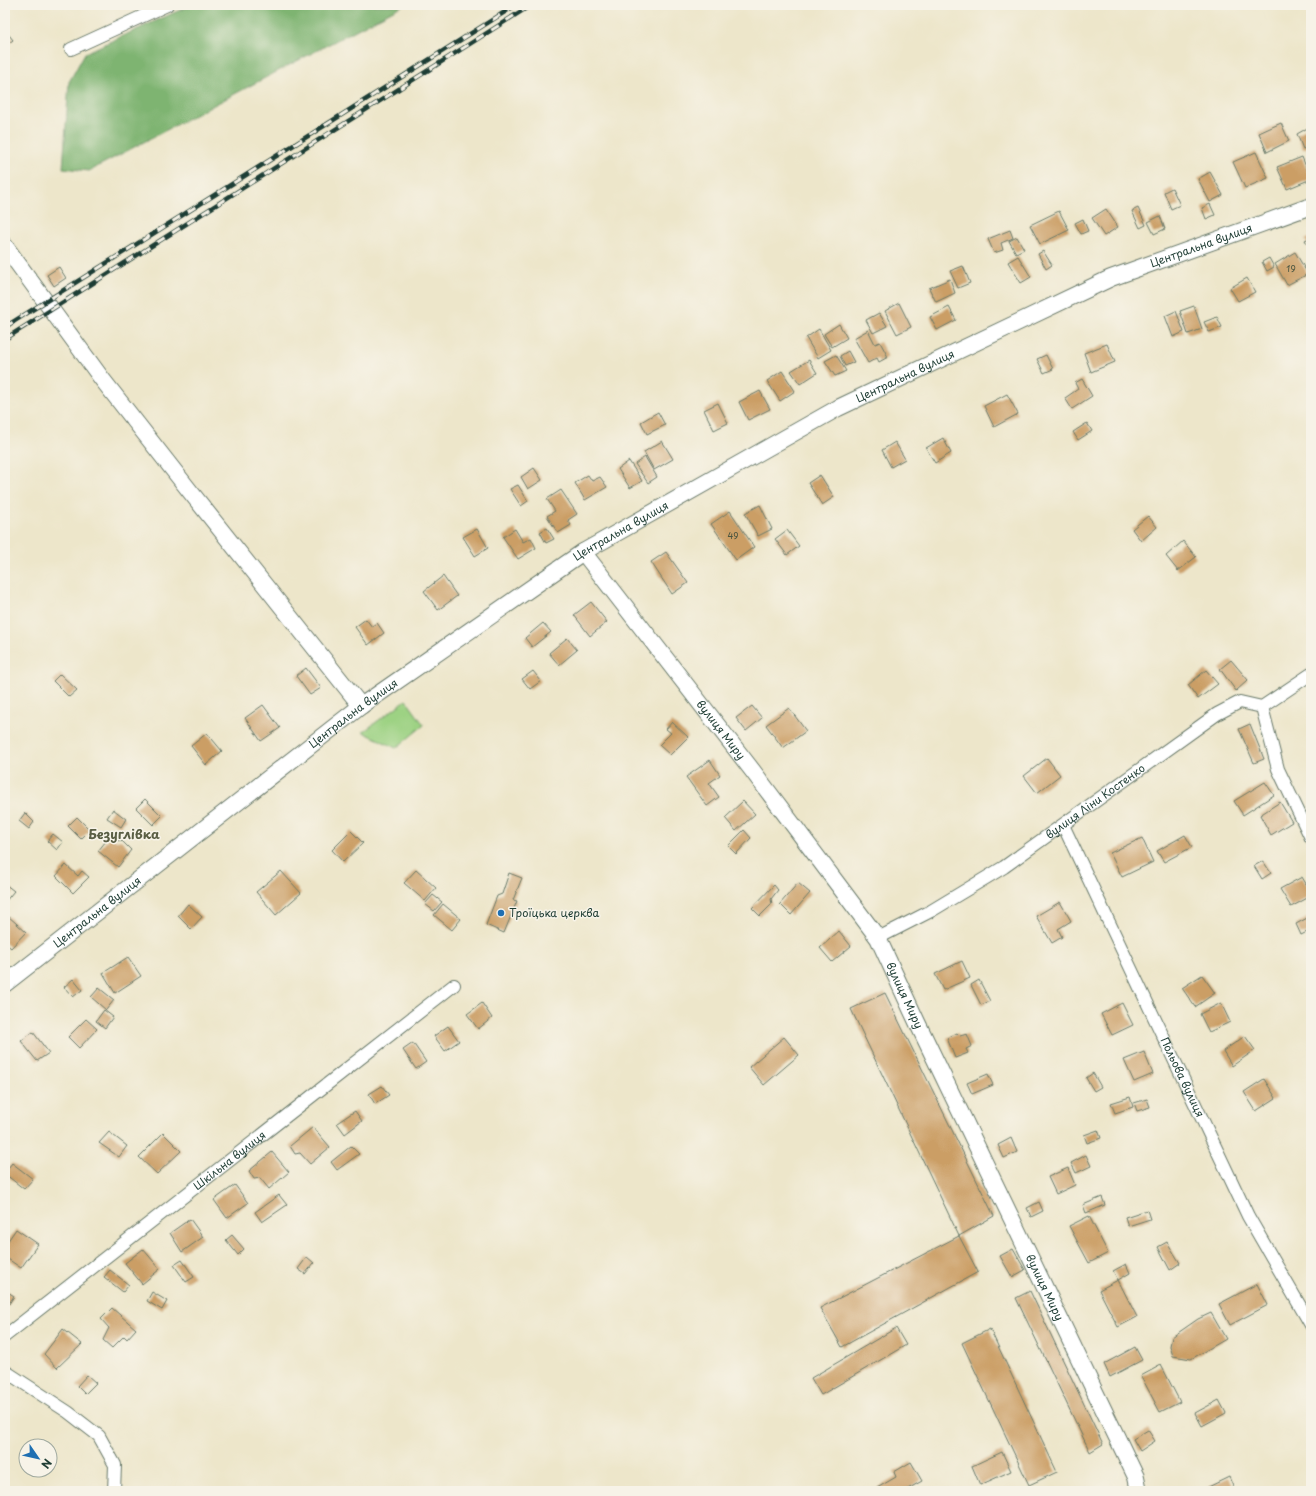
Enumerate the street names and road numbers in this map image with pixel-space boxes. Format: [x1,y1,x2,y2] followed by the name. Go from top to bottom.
[1148,219,1255,271] street label: Центральна вулиця
[853,345,957,406] street label: Центральна вулиця
[569,497,671,565] street label: Центральна вулиця
[305,674,401,752] street label: Центральна вулиця
[693,696,750,763] street label: вулиця Миру
[1042,759,1148,843] street label: вулиця Ліни Костенко
[49,872,145,951] street label: Центральна вулиця
[882,959,928,1031] street label: вулиця Миру
[1157,1034,1209,1120] street label: Польова вулиця
[189,1126,269,1194] street label: Шкільна вулиця
[1022,1251,1068,1323] street label: вулиця Миру

